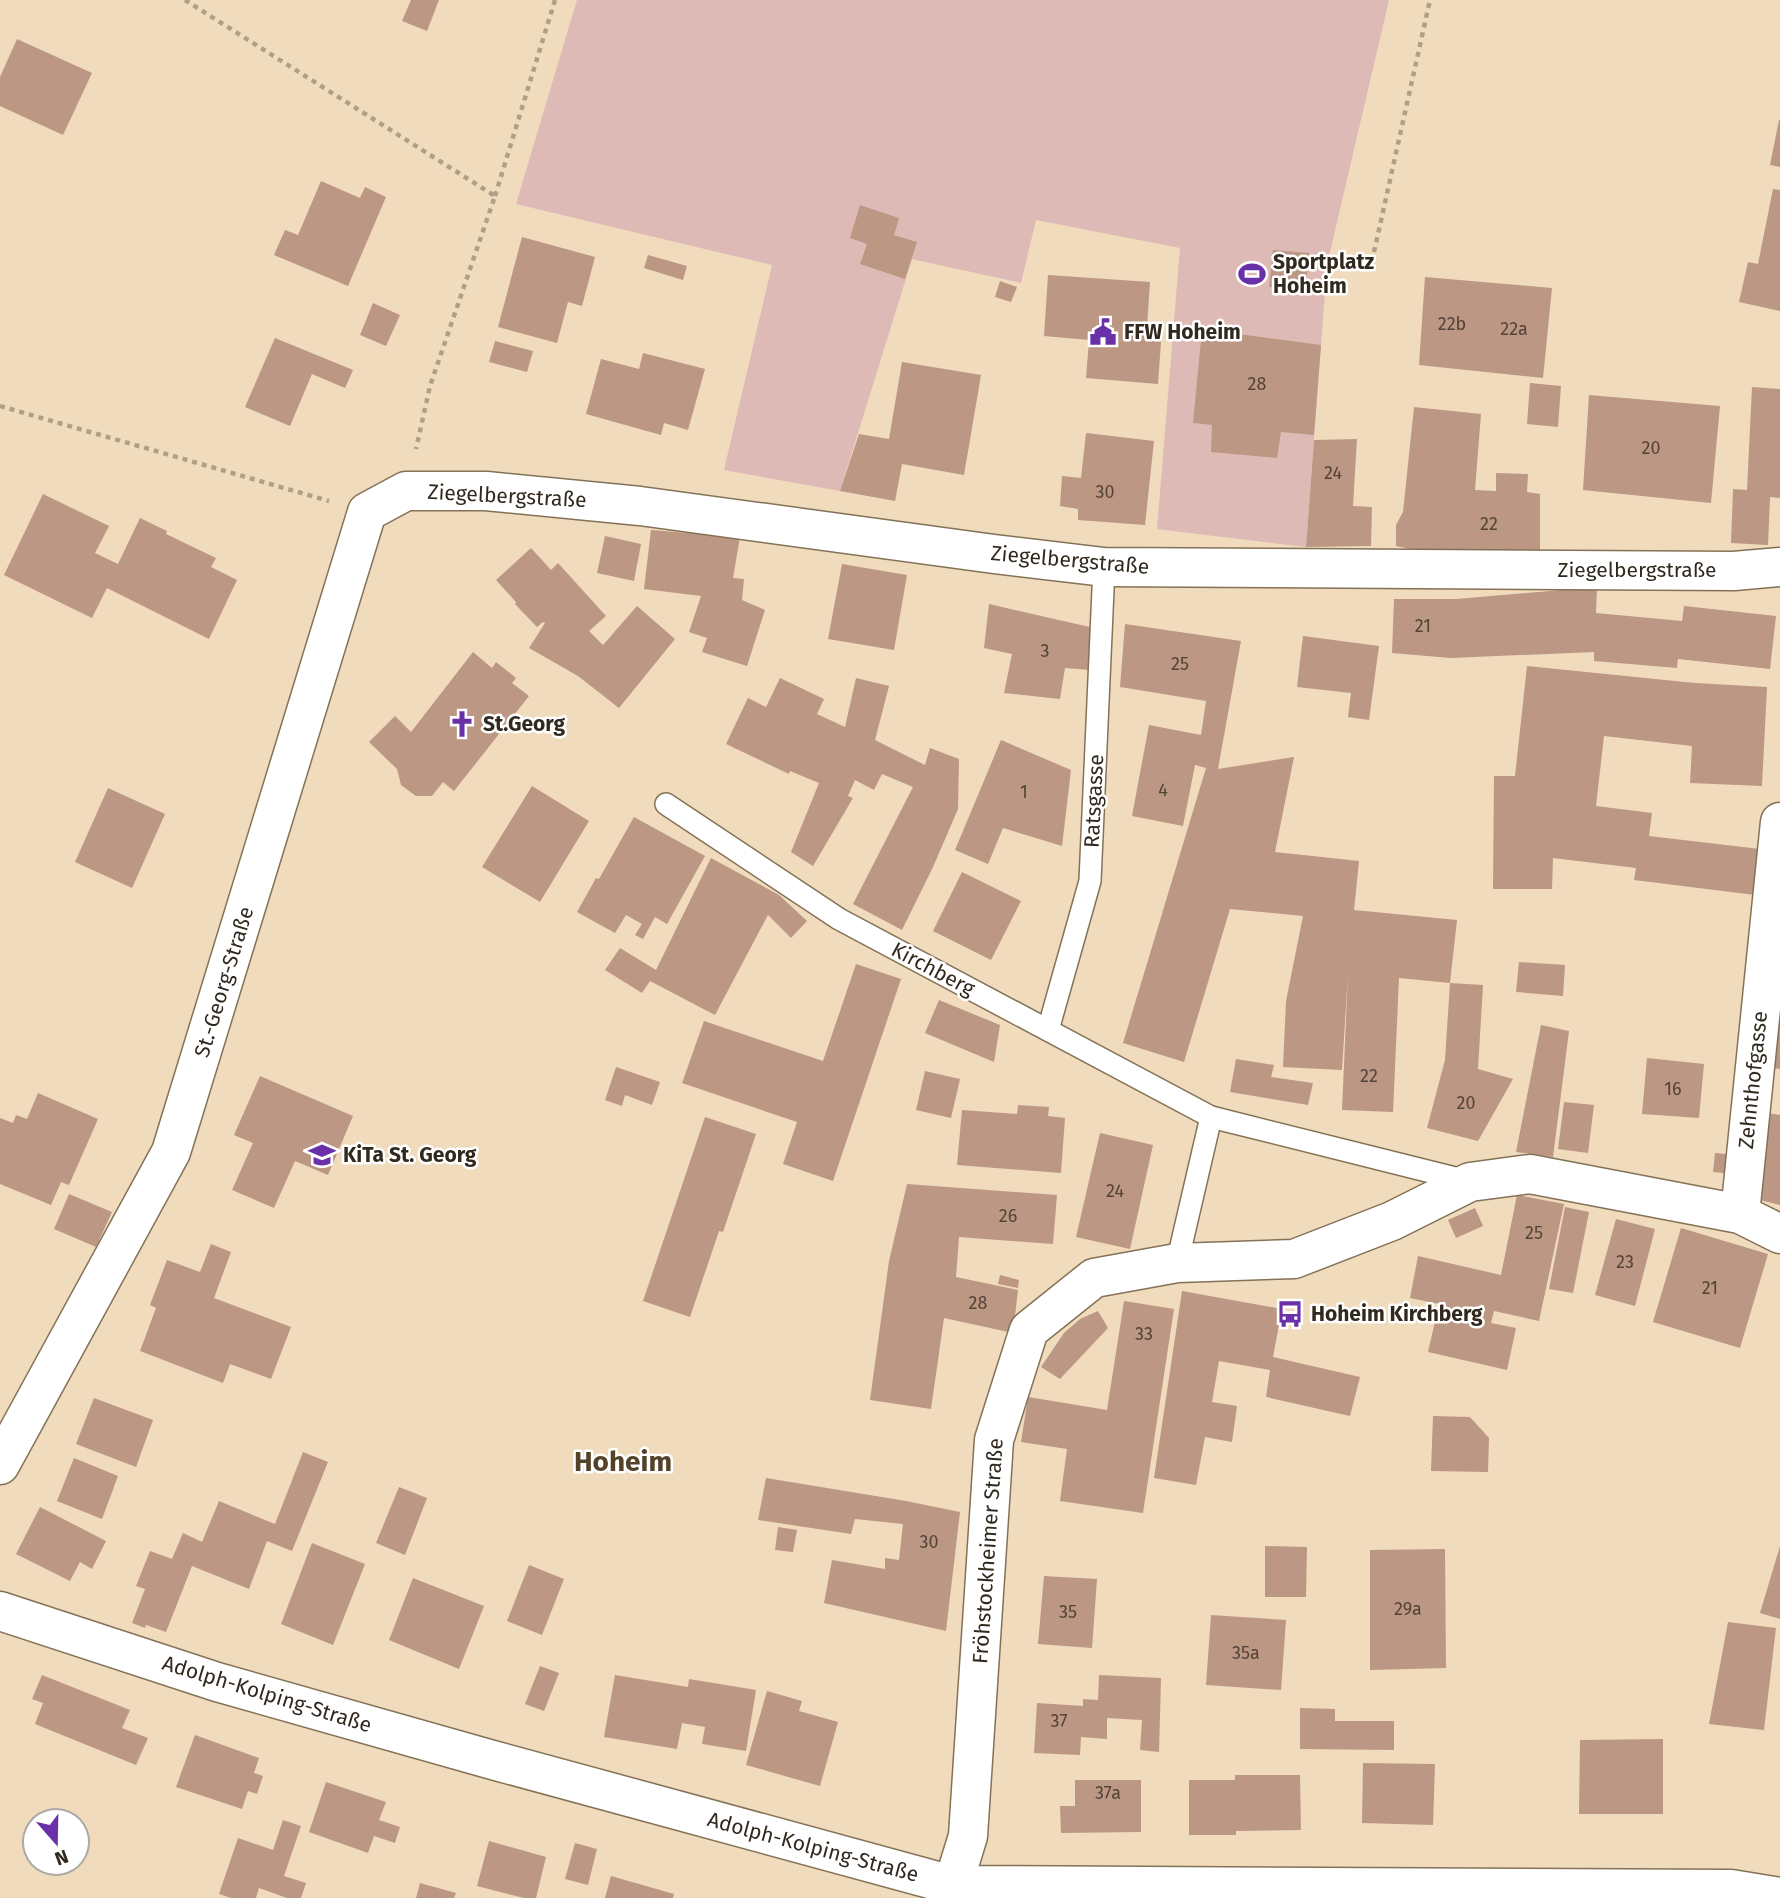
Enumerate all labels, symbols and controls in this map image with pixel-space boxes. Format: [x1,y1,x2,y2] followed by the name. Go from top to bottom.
[1273,249,1375,299] place label: Sportplatz Hoheim
[1237,259,1267,289] sports icon: Sportplatz Hoheim
[1438,313,1466,335] house number: 22b
[1088,317,1118,347] public building icon: FFW Hoheim
[1500,318,1528,340] house number: 22a
[1124,319,1241,345] place label: FFW Hoheim
[1248,373,1266,395] house number: 28
[1642,437,1660,459] house number: 20
[1324,462,1342,484] house number: 24
[427,479,587,513] street label: Ziegelbergstraße
[1095,481,1115,503] house number: 30
[1480,513,1498,535] house number: 22
[990,540,1150,580] street label: Ziegelbergstraße
[1557,557,1717,583] street label: Ziegelbergstraße
[1415,615,1431,637] house number: 21
[1041,640,1049,662] house number: 3
[1171,653,1189,675] house number: 25
[447,709,477,739] church icon: St.Georg
[483,711,565,737] place label: St.Georg
[1079,753,1109,849] street label: Ratsgasse
[1158,779,1168,801] house number: 4
[1020,781,1028,803] house number: 1
[189,903,259,1061] street label: St.-Georg-Straße
[887,936,979,1002] street label: Kirchberg
[1733,1010,1773,1150] street label: Zehnthofgasse
[1360,1065,1378,1087] house number: 22
[1664,1078,1682,1100] house number: 16
[1457,1092,1475,1114] house number: 20
[307,1140,337,1170] school or university icon: KiTa St. Georg
[343,1142,477,1168] place label: KiTa St. Georg
[1106,1180,1124,1202] house number: 24
[999,1205,1017,1227] house number: 26
[1525,1222,1543,1244] house number: 25
[1616,1251,1634,1273] house number: 23
[1702,1277,1718,1299] house number: 21
[969,1292,987,1314] house number: 28
[1275,1299,1305,1329] bus stop icon: Hoheim Kirchberg
[1311,1301,1483,1327] place label: Hoheim Kirchberg
[1135,1323,1153,1345] house number: 33
[967,1437,1009,1665] street label: Fröhstockheimer Straße
[574,1445,672,1478] district label: Hoheim
[919,1531,939,1553] house number: 30
[1394,1598,1422,1620] house number: 29a
[1059,1601,1077,1623] house number: 35
[1232,1642,1260,1664] house number: 35a
[159,1650,375,1738] street label: Adolph-Kolping-Straße
[1051,1710,1067,1732] house number: 37
[1095,1782,1121,1804] house number: 37a
[705,1806,921,1888] street label: Adolph-Kolping-Straße
[21,1807,91,1877] north arrow
[52,1845,72,1870] text: N

